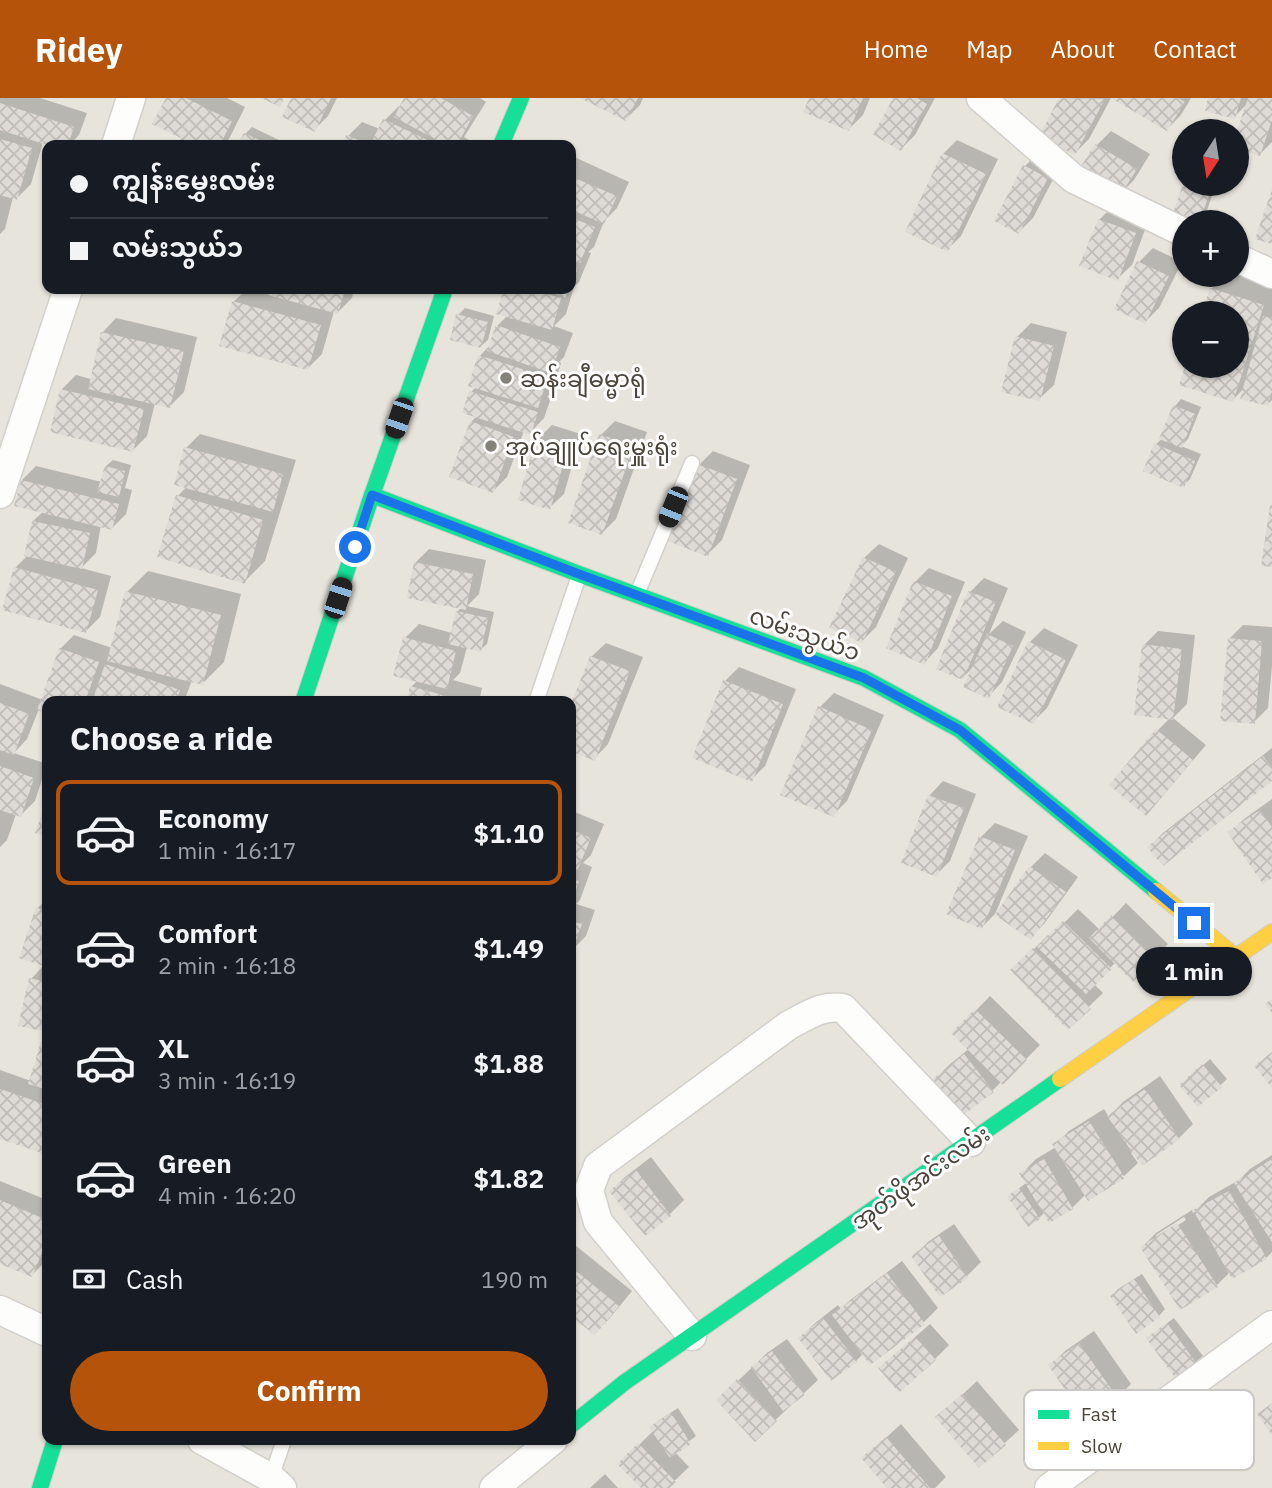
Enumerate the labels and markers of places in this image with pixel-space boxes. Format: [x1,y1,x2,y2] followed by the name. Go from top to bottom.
[520,363,646,399] place label: ဆန်းချီဓမ္မာရုံ
[498,370,514,386] marker: ဆန်းချီဓမ္မာရုံ
[505,431,678,466] place label: အုပ်ချူပ်ရေးမှူးရုံး
[483,438,499,454] marker: အုပ်ချူပ်ရေးမှူးရုံး

